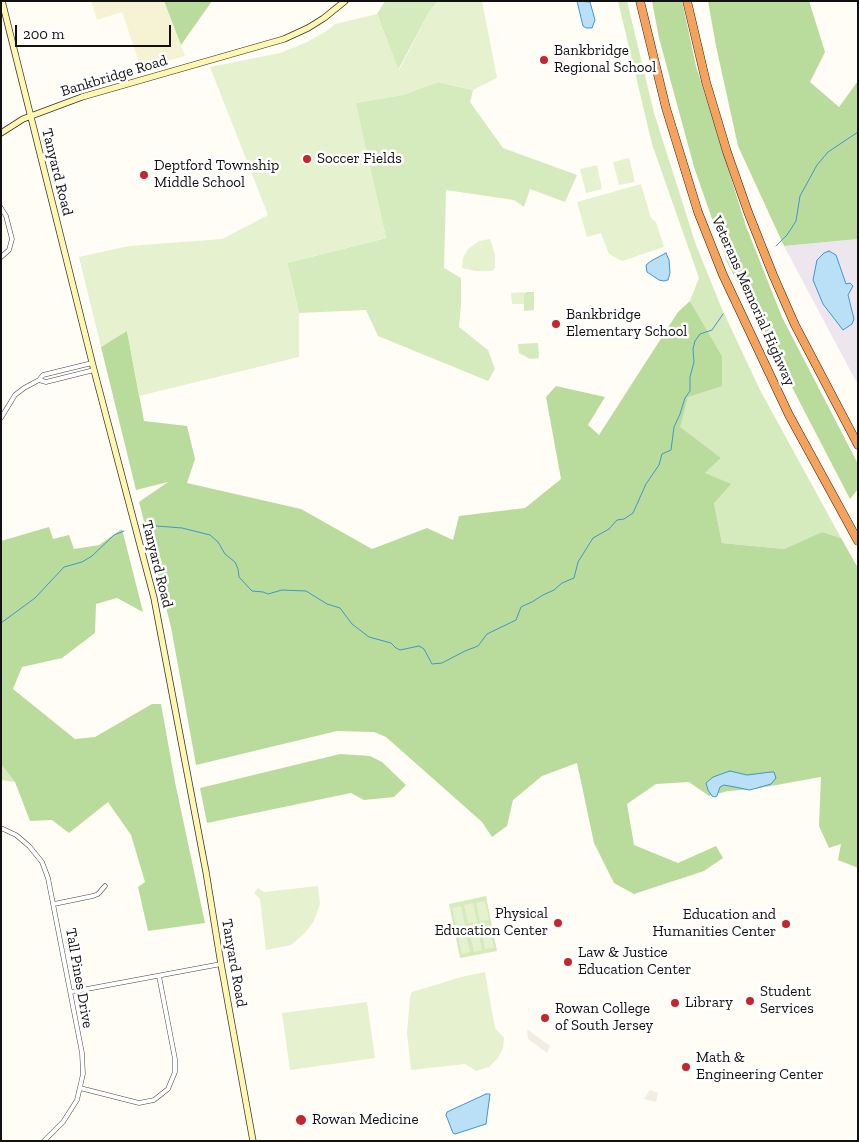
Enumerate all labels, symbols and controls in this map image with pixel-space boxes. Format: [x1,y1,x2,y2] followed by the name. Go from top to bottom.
[18,15,174,47] scale bar
[23,25,64,43] text: 200 m
[554,42,656,77] place label: Bankbridge Regional School
[59,51,169,101] street label: Bankbridge Road
[538,54,550,66] marker: Bankbridge Regional School
[37,126,77,218] street label: Tanyard Road
[317,150,402,168] place label: Soccer Fields
[301,153,313,165] marker: Soccer Fields
[154,157,279,192] place label: Deptford Township Middle School
[138,169,150,181] marker: Deptford Township Middle School
[707,213,799,389] street label: Veterans Memorial Highway
[566,306,687,341] place label: Bankbridge Elementary School
[550,318,562,330] marker: Bankbridge Elementary School
[137,518,177,610] street label: Tanyard Road
[435,905,548,940] place label: Physical Education Center
[653,906,776,941] place label: Education and Humanities Center
[217,917,251,1009] street label: Tanyard Road
[552,917,564,929] marker: Physical Education Center
[780,918,792,930] marker: Education and Humanities Center
[61,927,97,1029] street label: Tall Pines Drive
[578,944,691,979] place label: Law & Justice Education Center
[562,956,574,968] marker: Law & Justice Education Center
[760,983,814,1018] place label: Student Services
[685,994,733,1012] place label: Library
[744,995,756,1007] marker: Student Services
[669,997,681,1009] marker: Library
[555,1000,653,1035] place label: Rowan College of South Jersey
[539,1012,551,1024] marker: Rowan College of South Jersey
[696,1049,823,1084] place label: Math & Engineering Center
[680,1061,692,1073] marker: Math & Engineering Center
[312,1111,418,1129] place label: Rowan Medicine
[294,1113,308,1127] marker: Rowan Medicine

